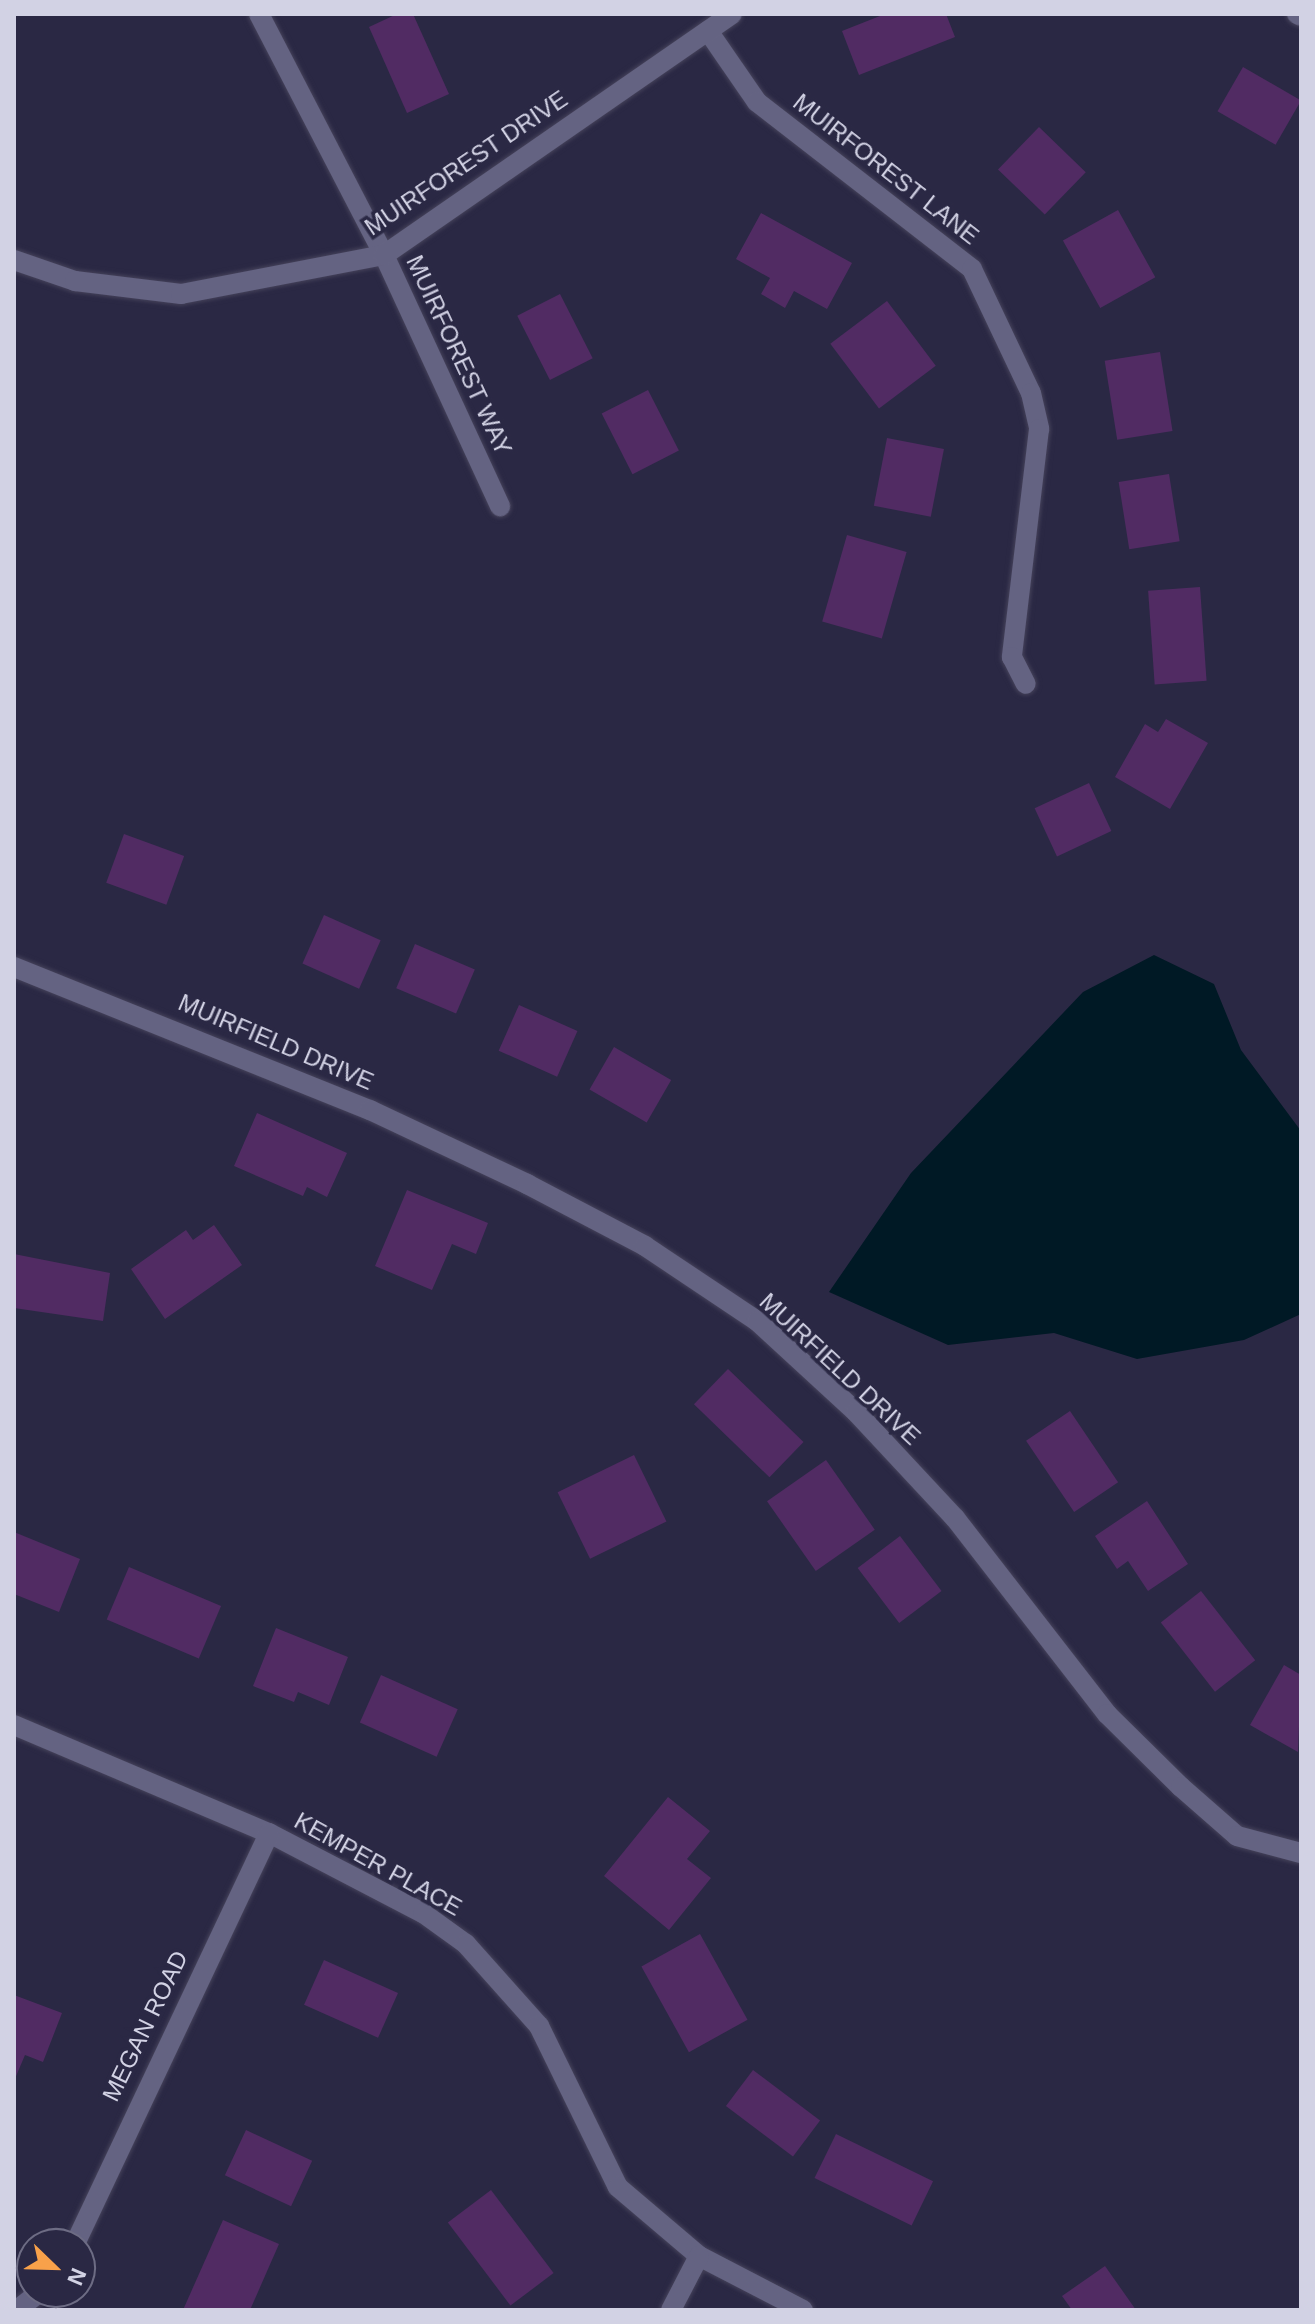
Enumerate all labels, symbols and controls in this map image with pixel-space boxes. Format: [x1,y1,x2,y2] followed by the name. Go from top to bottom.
[359,84,573,242] street label: MUIRFOREST DRIVE
[787,87,985,251] street label: MUIRFOREST LANE
[400,250,518,460] street label: MUIRFOREST WAY
[174,988,378,1096] street label: MUIRFIELD DRIVE
[754,1287,926,1451] street label: MUIRFIELD DRIVE
[289,1806,467,1922] street label: KEMPER PLACE
[96,1946,194,2106] street label: MEGAN ROAD
[16,2228,96,2308] north arrow
[62,2265,91,2289] text: N

